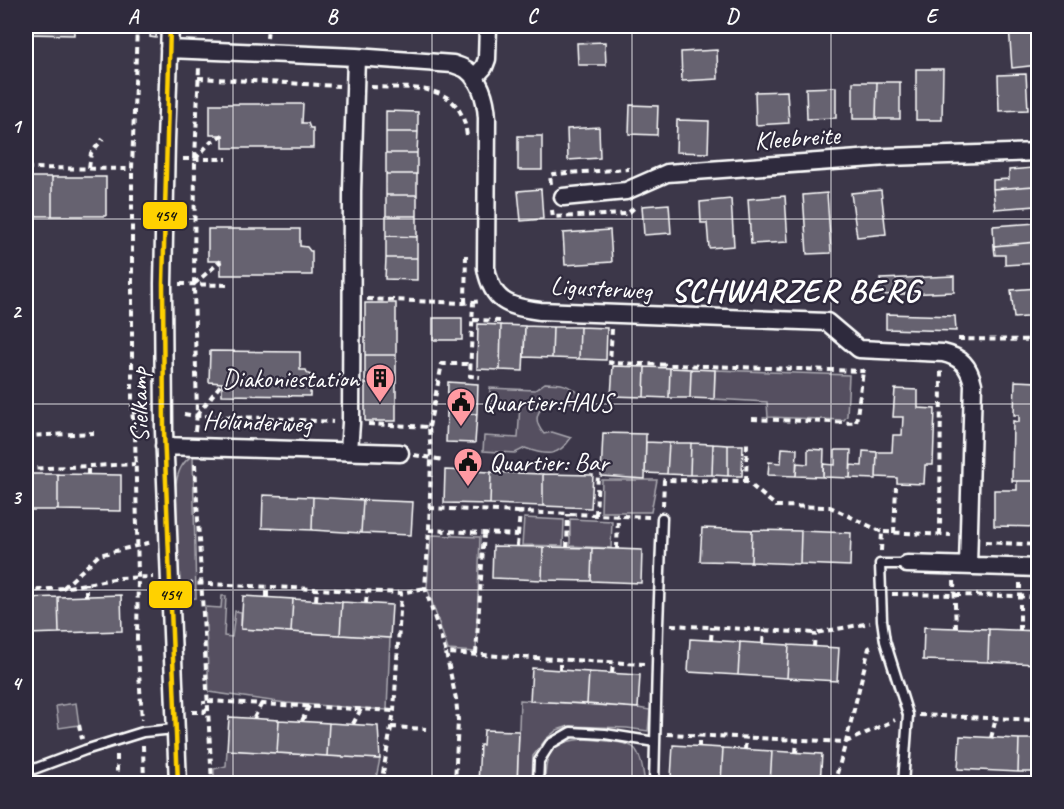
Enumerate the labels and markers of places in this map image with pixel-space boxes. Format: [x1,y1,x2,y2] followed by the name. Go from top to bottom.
[222,362,360,395] place label: Diakoniestation
[364,362,396,404] building icon: Diakoniestation
[445,386,477,428] public building icon: Quartier:HAUS
[482,386,616,419] place label: Quartier:HAUS
[452,446,484,488] public building icon: Quartier: Bar
[489,446,611,479] place label: Quartier: Bar

